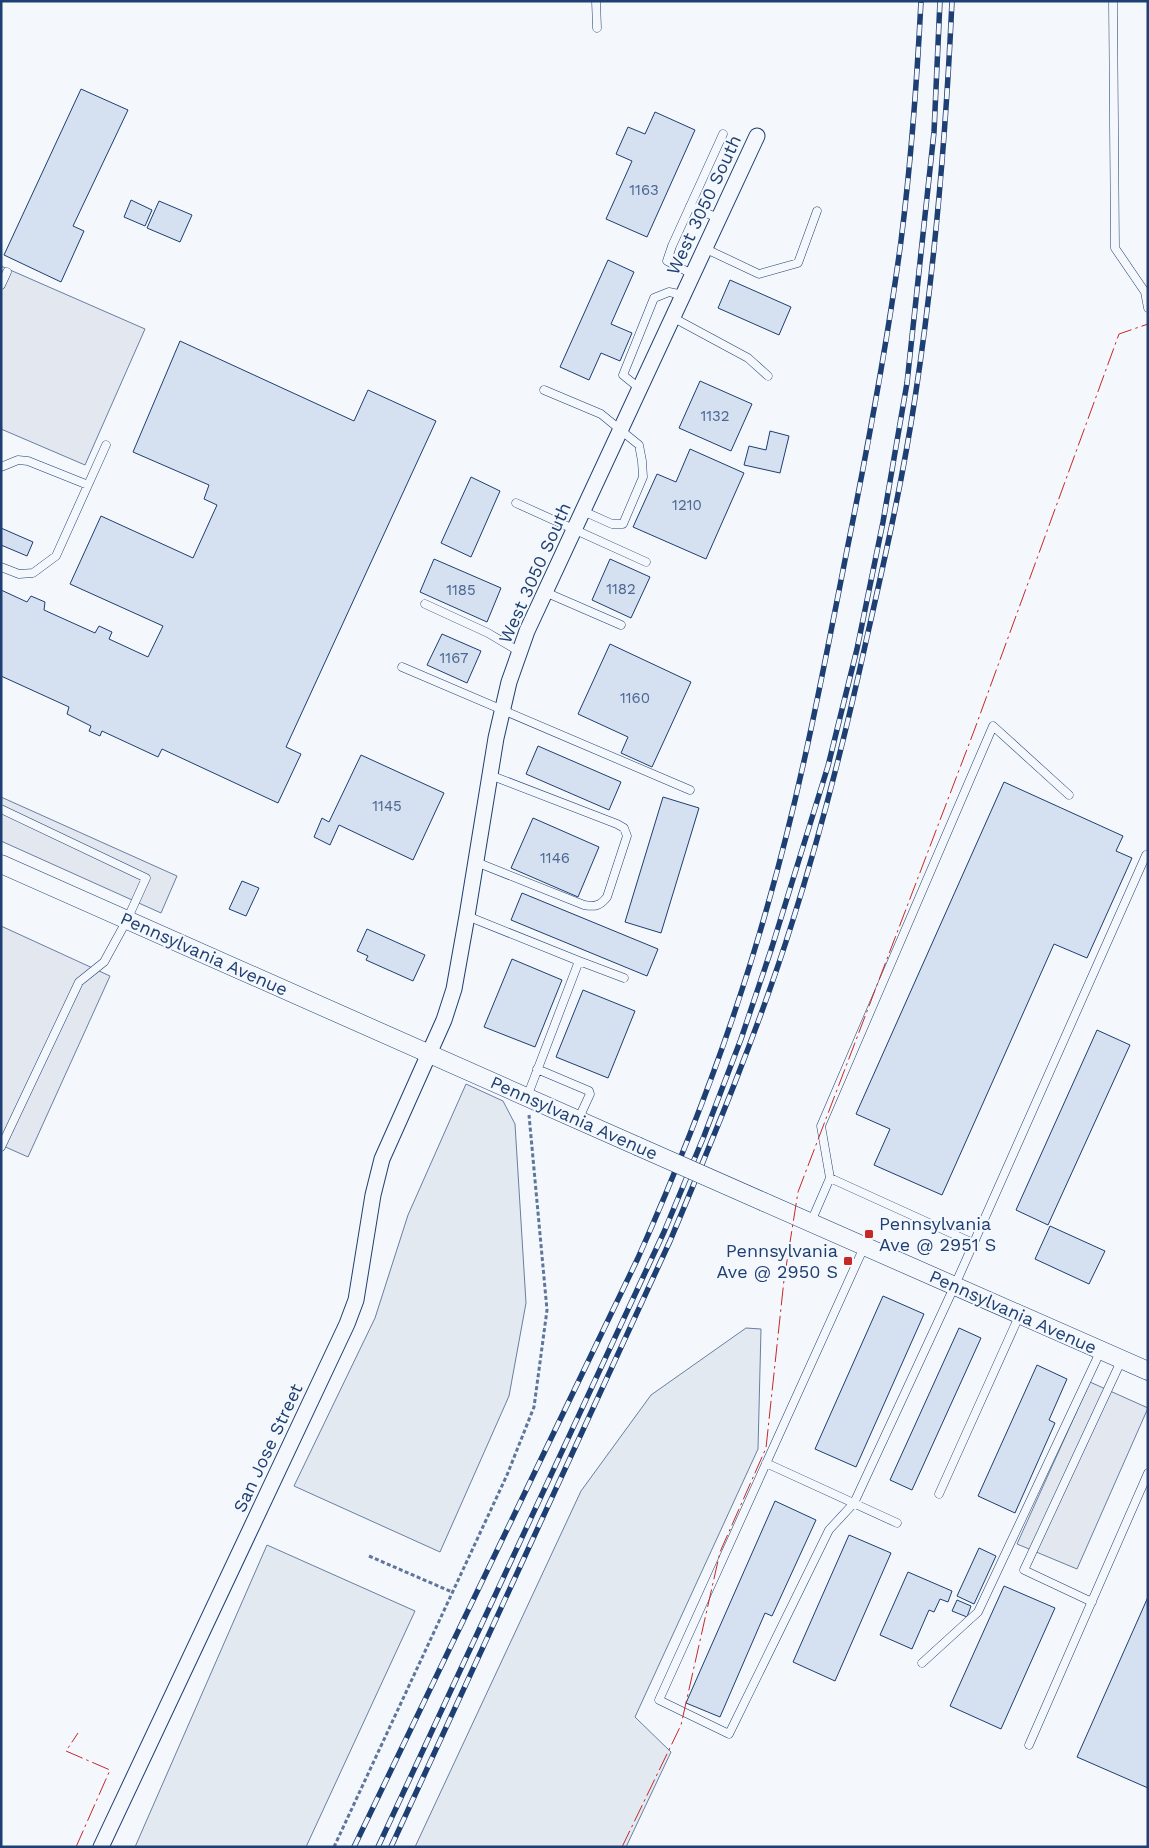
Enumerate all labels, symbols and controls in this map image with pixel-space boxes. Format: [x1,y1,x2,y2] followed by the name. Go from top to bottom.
[662,132,745,278] street label: West 3050 South
[629,181,659,199] house number: 1163
[700,407,730,425] house number: 1132
[672,496,702,514] house number: 1210
[494,499,575,646] street label: West 3050 South
[606,580,636,598] house number: 1182
[446,581,476,599] house number: 1185
[439,649,469,667] house number: 1167
[620,689,650,707] house number: 1160
[372,797,402,815] house number: 1145
[540,849,570,867] house number: 1146
[117,907,291,1000] street label: Pennsylvania Avenue
[487,1071,661,1164] street label: Pennsylvania Avenue
[879,1213,996,1255] place label: Pennsylvania Ave @ 2951 S
[863,1228,875,1240] marker: Pennsylvania Ave @ 2951 S
[717,1240,838,1282] place label: Pennsylvania Ave @ 2950 S
[842,1255,854,1267] marker: Pennsylvania Ave @ 2950 S
[926,1265,1100,1358] street label: Pennsylvania Avenue
[229,1380,307,1515] street label: San Jose Street

